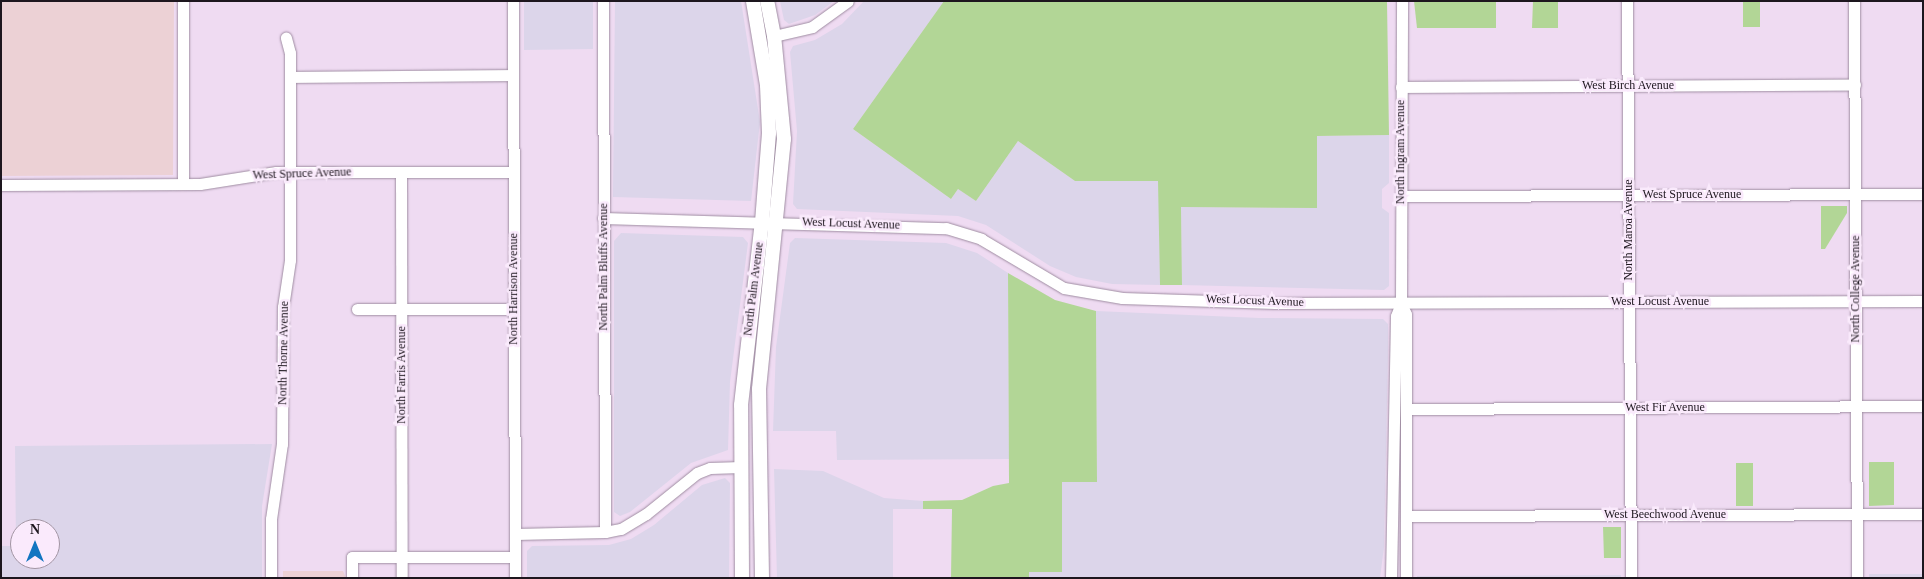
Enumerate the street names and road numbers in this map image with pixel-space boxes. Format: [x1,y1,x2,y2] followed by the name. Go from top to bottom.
[1582,79,1674,93] street label: West Birch Avenue
[1394,99,1408,205] street label: North Ingram Avenue
[252,165,352,183] street label: West Spruce Avenue
[1622,179,1636,281] street label: North Maroa Avenue
[1642,188,1742,202] street label: West Spruce Avenue
[597,203,611,331] street label: North Palm Bluffs Avenue
[801,215,901,233] street label: West Locust Avenue
[507,233,521,345] street label: North Harrison Avenue
[1849,235,1863,343] street label: North College Avenue
[741,241,767,337] street label: North Palm Avenue
[1205,292,1305,310] street label: West Locust Avenue
[1611,295,1709,309] street label: West Locust Avenue
[276,300,292,406] street label: North Thorne Avenue
[395,326,409,424] street label: North Farris Avenue
[1625,401,1705,415] street label: West Fir Avenue
[1604,508,1726,522] street label: West Beechwood Avenue

